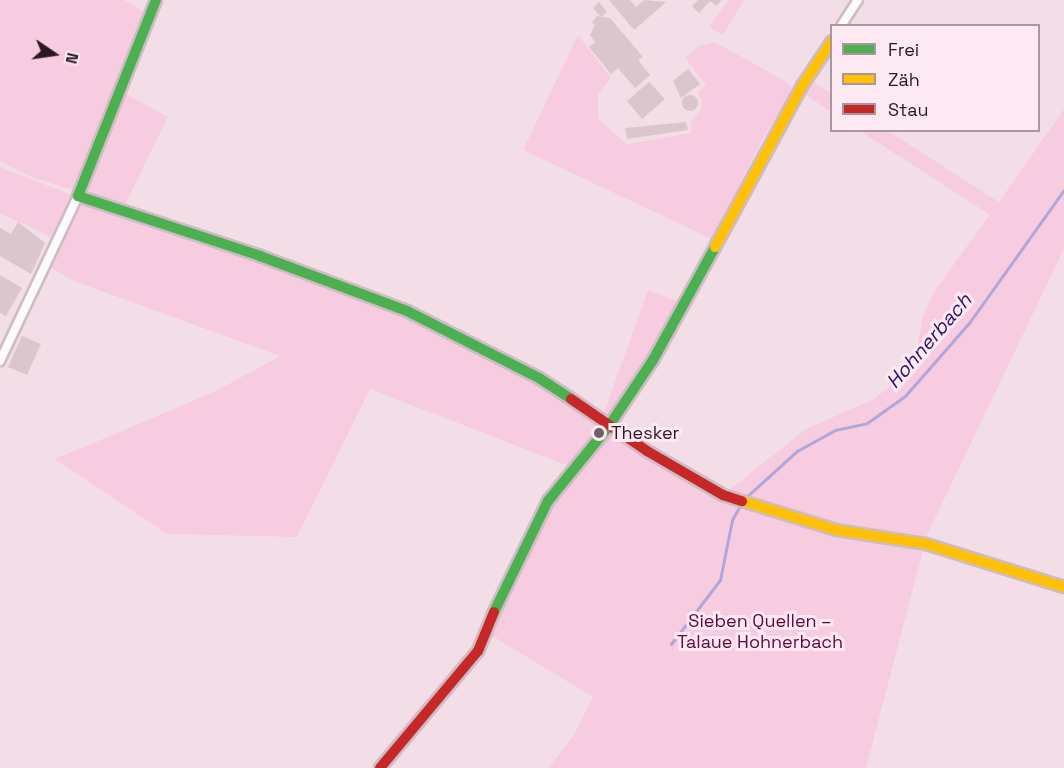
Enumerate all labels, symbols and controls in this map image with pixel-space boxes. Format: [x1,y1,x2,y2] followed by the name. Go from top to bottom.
[24,24,84,84] north arrow
[830,24,1040,132] legend
[888,38,919,61] text: Frei
[61,51,83,66] text: N
[888,68,920,91] text: Zäh
[888,98,928,121] text: Stau
[881,289,977,393] water label: Hohnerbach
[611,422,679,444] place label: Thesker
[592,426,606,440] marker: Thesker
[677,611,843,654] park label: Sieben Quellen – Talaue Hohnerbach

